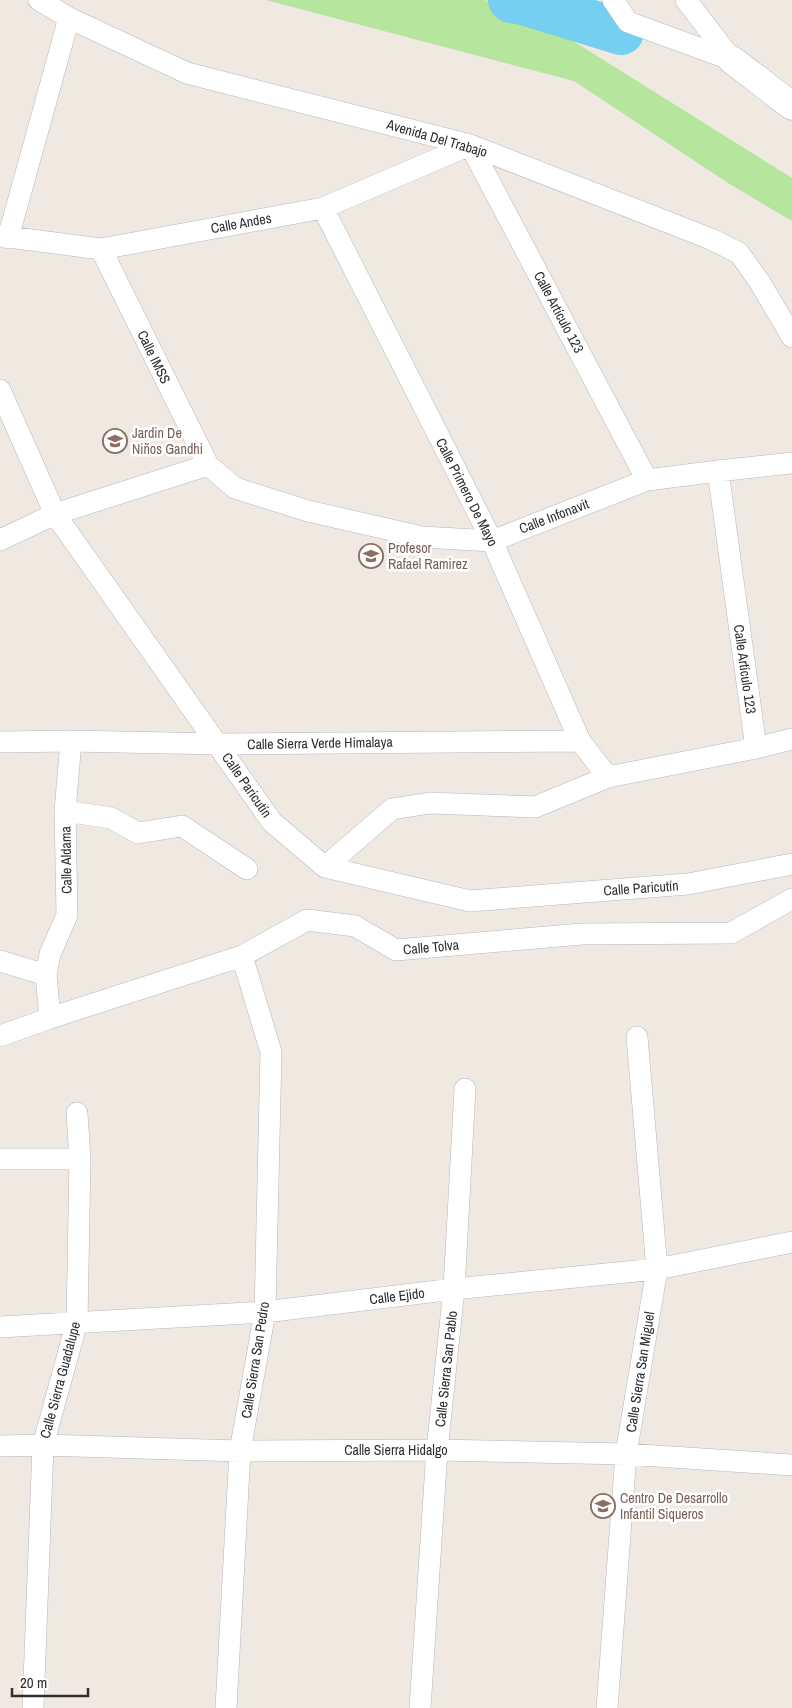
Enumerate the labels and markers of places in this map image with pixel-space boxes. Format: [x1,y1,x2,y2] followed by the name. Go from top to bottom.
[132,424,203,458] place label: Jardin De Niños Gandhi
[102,428,128,454] school or university icon: Jardin De Niños Gandhi
[388,539,468,573] place label: Profesor Rafael Ramirez
[358,543,384,569] school or university icon: Profesor Rafael Ramirez
[620,1489,728,1523] place label: Centro De Desarrollo Infantil Siqueros
[590,1493,616,1519] school or university icon: Centro De Desarrollo Infantil Siqueros

